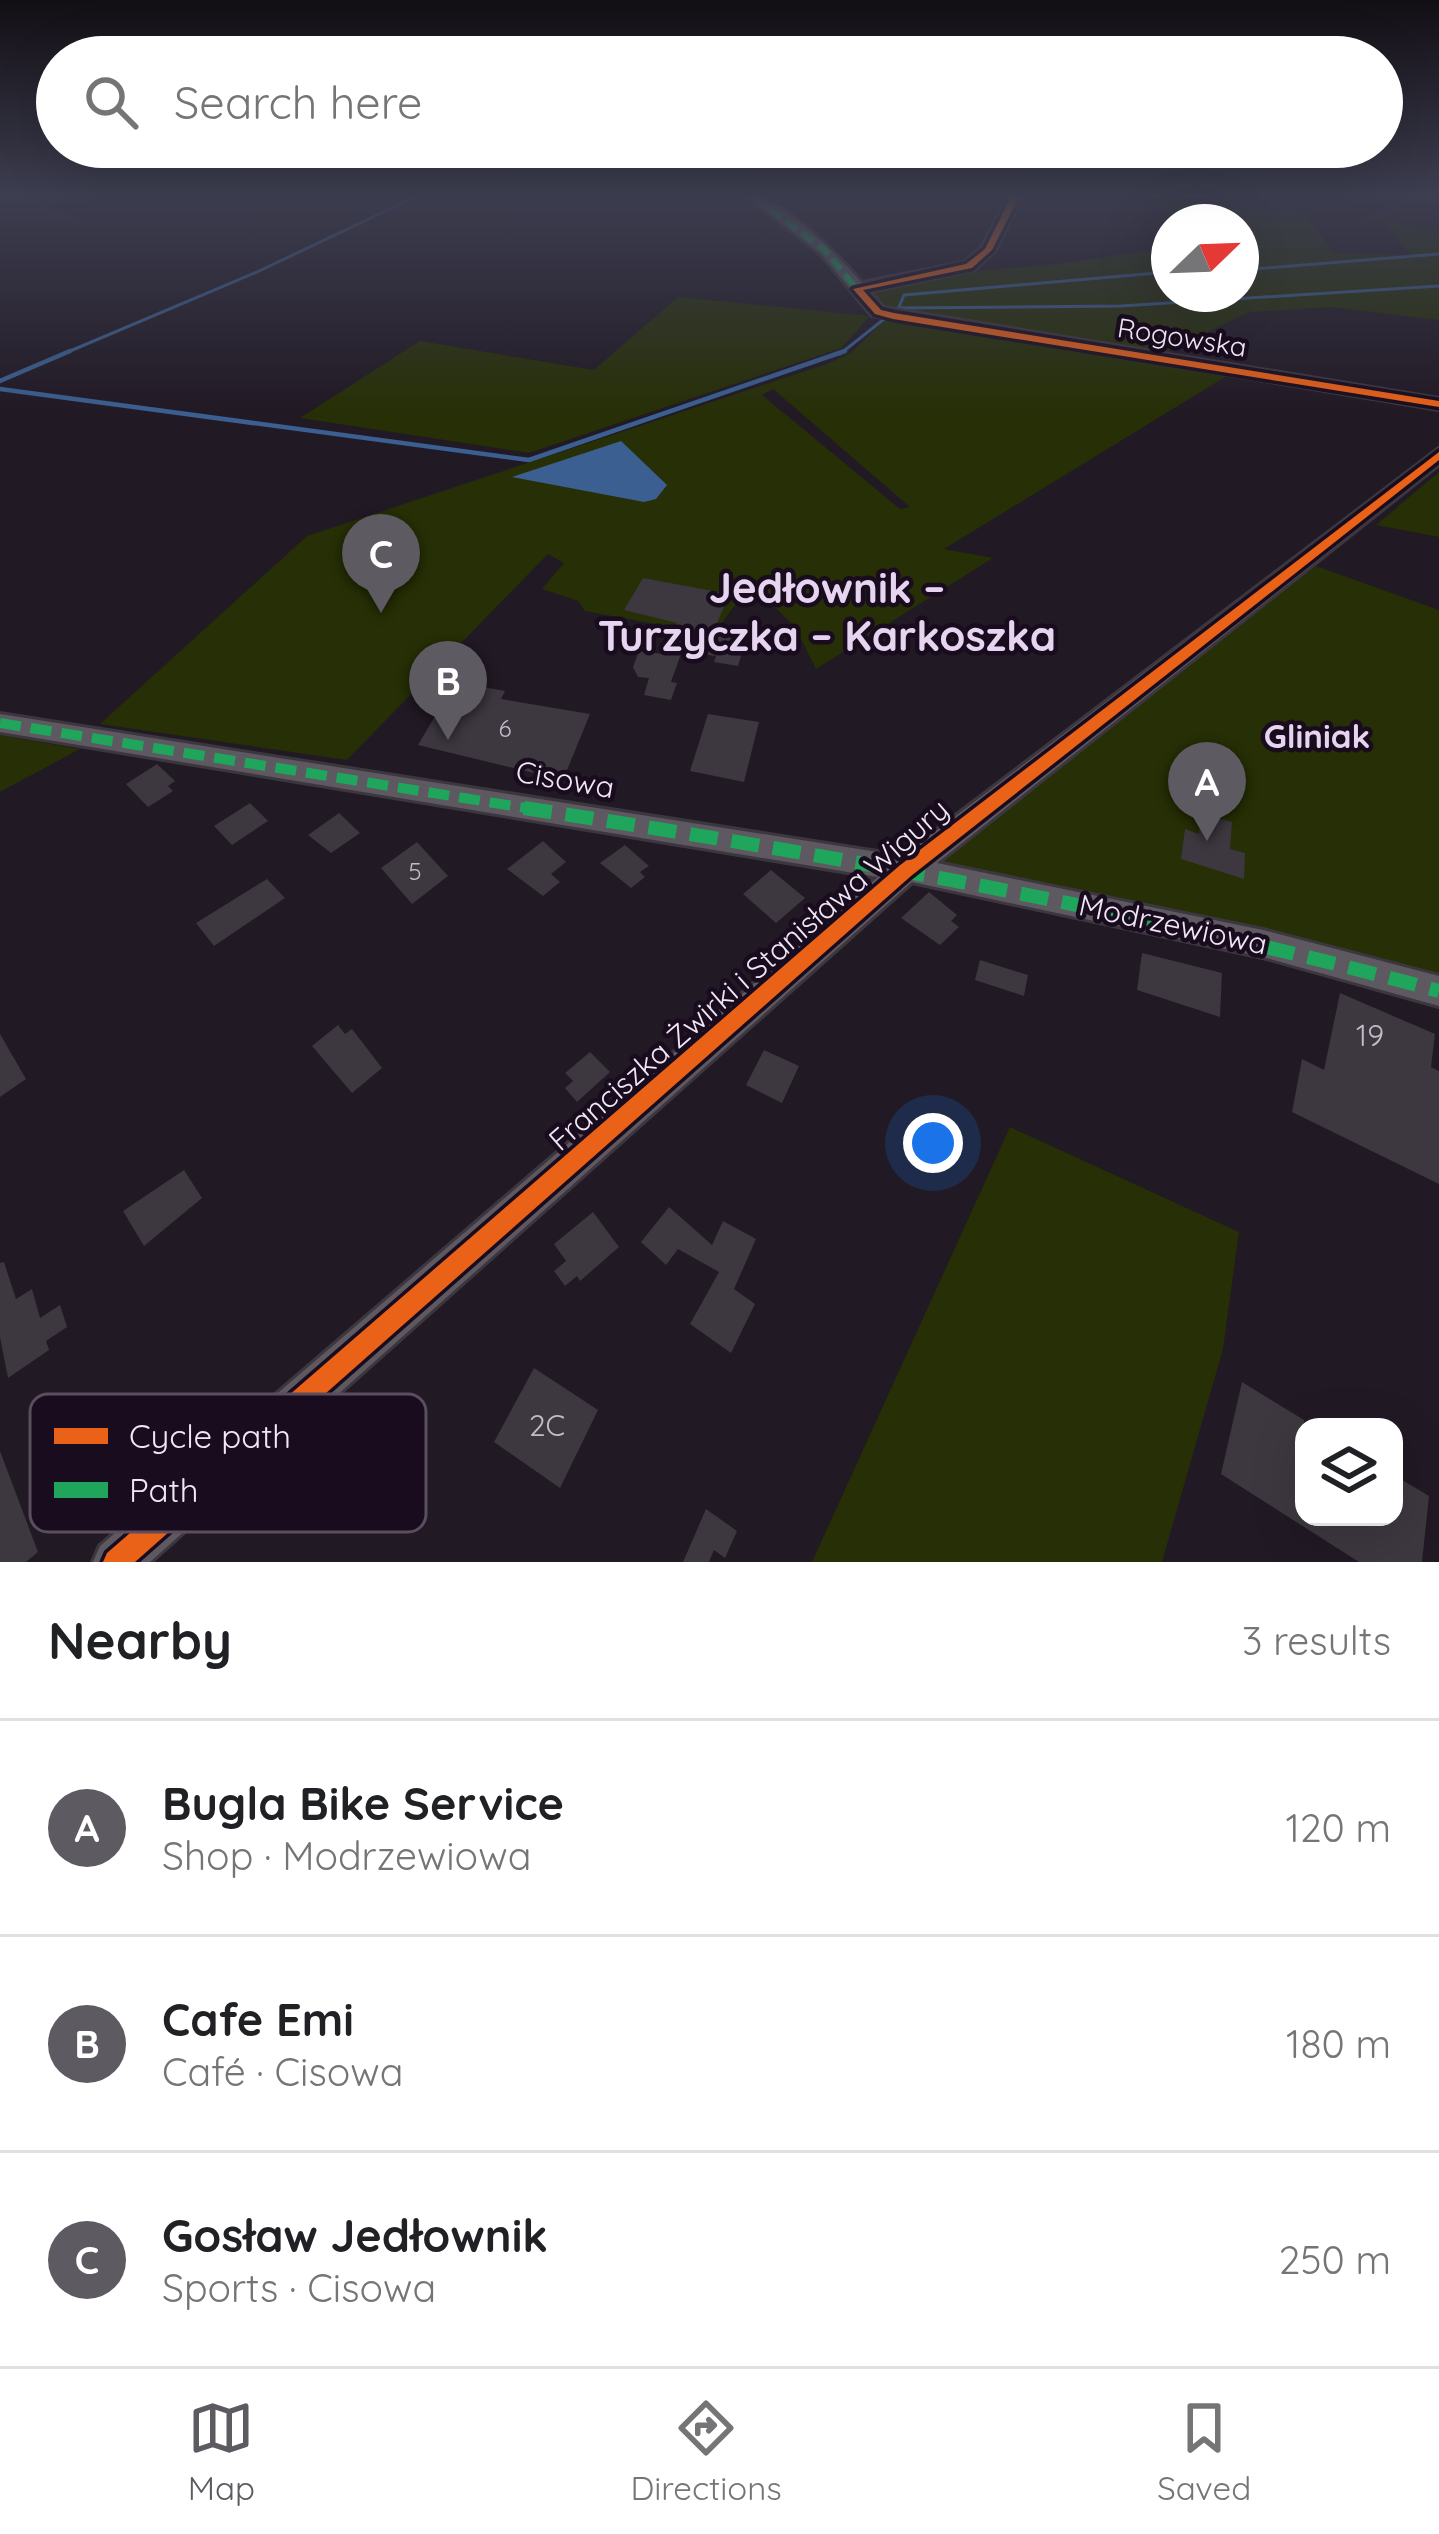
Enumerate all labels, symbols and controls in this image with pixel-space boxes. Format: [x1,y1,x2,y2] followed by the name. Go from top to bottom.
[36,36,1403,168] search box
[78,69,144,135] icon: search
[174,74,422,130] text: Search here
[1151,204,1259,312] north arrow
[1115,310,1249,364] street label: Rogowska
[342,514,420,613] pin: C
[598,561,1056,662] district label: Jedłownik – Turzyczka – Karkoszka
[409,641,487,740] pin: B
[499,713,512,743] house number: 6
[1264,715,1370,756] district label: Gliniak
[1168,742,1246,841] pin: A
[513,752,617,806] street label: Cisowa
[540,790,956,1158] street label: Franciszka Żwirki i Stanisława Wigury
[408,856,422,886] house number: 5
[1076,886,1271,963] street label: Modrzewiowa
[1356,1016,1384,1054] house number: 19
[903,1113,963,1173] your location
[30,1394,426,1532] legend
[529,1406,565,1444] house number: 2C
[129,1415,291,1456] text: Cycle path
[1295,1418,1403,1526] map controls
[1295,1418,1403,1526] button: layers
[129,1469,198,1510] text: Path
[48,1608,232,1672] text: Nearby
[1242,1616,1391,1665] text: 3 results
[162,1775,564,1831] text: Bugla Bike Service
[75,1803,99,1852] text: A
[1286,1803,1391,1852] text: 120 m
[162,1831,531,1880] text: Shop · Modrzewiowa
[162,1991,354,2047] text: Cafe Emi
[74,2019,100,2068] text: B
[1286,2019,1391,2068] text: 180 m
[162,2047,403,2096] text: Café · Cisowa
[162,2207,548,2263] text: Gosław Jedłownik
[75,2235,99,2284] text: C
[1279,2235,1391,2284] text: 250 m
[162,2263,436,2312] text: Sports · Cisowa
[188,2395,255,2508] tab: Map
[630,2395,782,2508] tab: Directions
[1157,2395,1251,2508] tab: Saved

